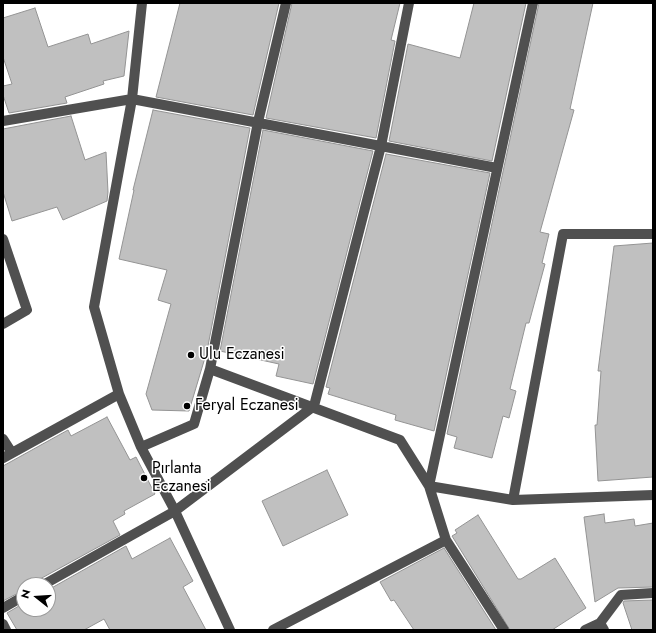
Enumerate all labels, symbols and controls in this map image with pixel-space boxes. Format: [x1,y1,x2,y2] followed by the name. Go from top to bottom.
[199,345,285,365] place label: Ulu Eczanesi
[186,350,196,360] marker: Ulu Eczanesi
[195,396,299,416] place label: Feryal Eczanesi
[182,401,192,411] marker: Feryal Eczanesi
[152,459,211,497] place label: Pırlanta Eczanesi
[139,473,149,483] marker: Pırlanta Eczanesi
[16,577,56,617] north arrow
[17,587,34,600] text: N

